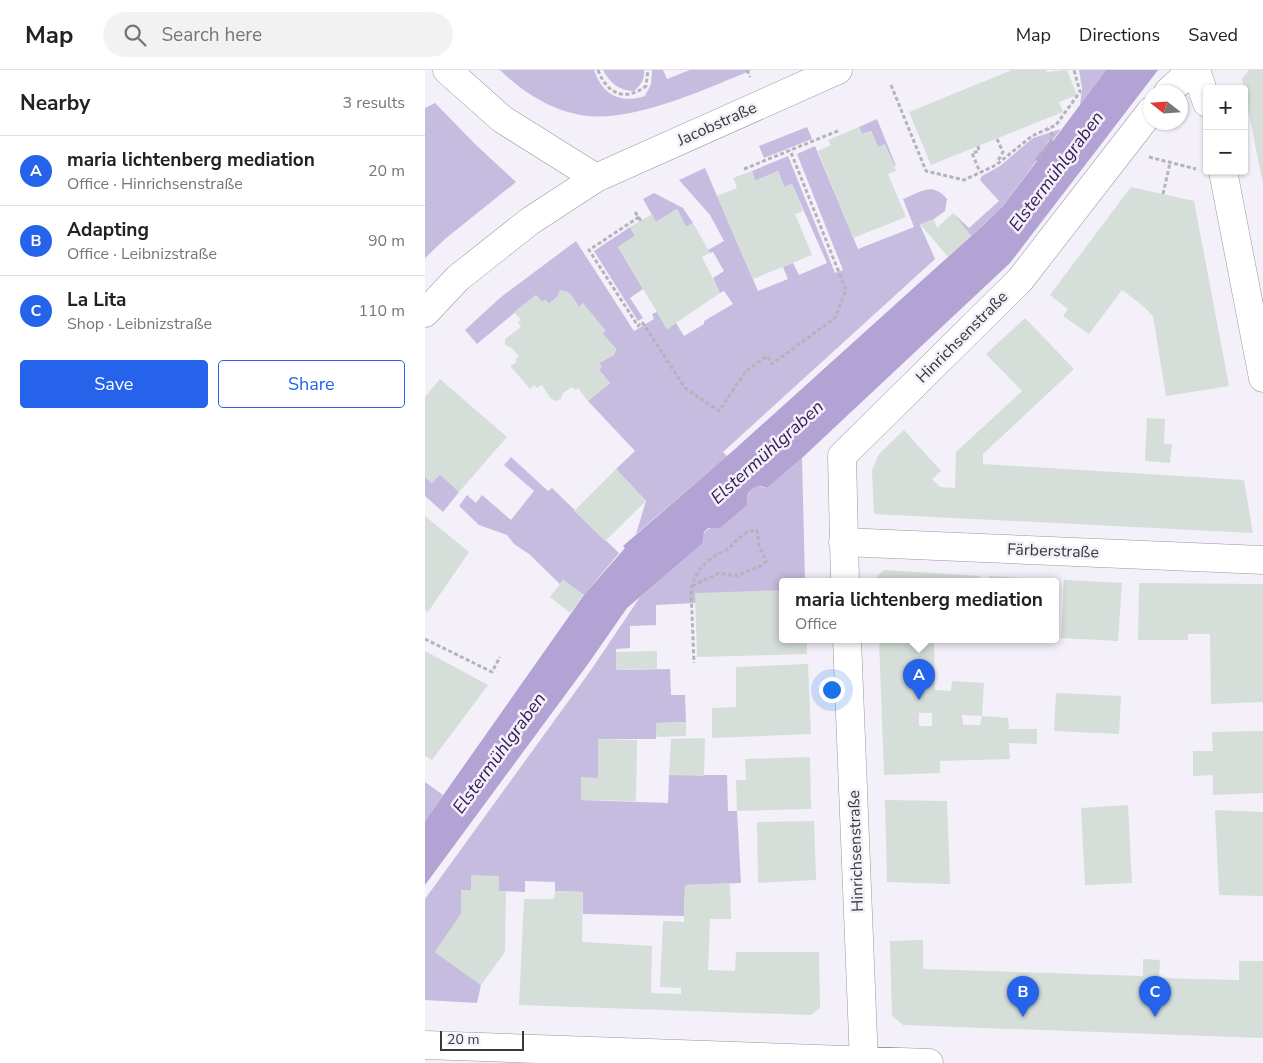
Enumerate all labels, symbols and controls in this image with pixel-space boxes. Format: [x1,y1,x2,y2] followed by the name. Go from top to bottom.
[103,12,453,57] search box
[25,19,73,51] text: Map
[121,21,149,49] icon: search
[161,22,262,48] text: Search here
[1016,23,1051,47] text: Map
[1079,23,1160,47] text: Directions
[1188,23,1238,47] text: Saved
[1143,85,1188,130] north arrow
[1203,85,1248,175] map controls
[1203,85,1248,130] button: +
[20,89,90,117] text: Nearby
[343,92,405,114] text: 3 results
[673,97,760,152] street label: Jacobstraße
[1003,106,1109,236] water label: Elstermühlgraben
[1203,130,1248,175] button: −
[67,147,315,173] text: maria lichtenberg mediation
[30,160,42,182] text: A
[368,160,405,182] text: 20 m
[67,173,243,195] text: Office · Hinrichsenstraße
[67,217,149,243] text: Adapting
[30,230,42,252] text: B
[368,230,405,252] text: 90 m
[67,243,217,265] text: Office · Leibnizstraße
[911,286,1013,388] street label: Hinrichsenstraße
[67,287,126,313] text: La Lita
[31,300,41,322] text: C
[358,300,405,322] text: 110 m
[67,313,212,335] text: Shop · Leibnizstraße
[20,360,208,408] button: Save
[218,360,405,408] button: Share
[705,395,829,509] water label: Elstermühlgraben
[1007,538,1099,564] street label: Färberstraße
[779,578,1059,643] popup
[795,587,1043,613] text: maria lichtenberg mediation
[795,613,837,635] text: Office
[903,659,935,700] pin: A
[819,677,845,703] your location
[447,688,551,818] water label: Elstermühlgraben
[843,790,869,912] street label: Hinrichsenstraße
[1007,976,1039,1017] pin: B
[1139,976,1171,1017] pin: C
[440,1028,524,1051] scale bar
[447,1030,479,1049] text: 20 m

